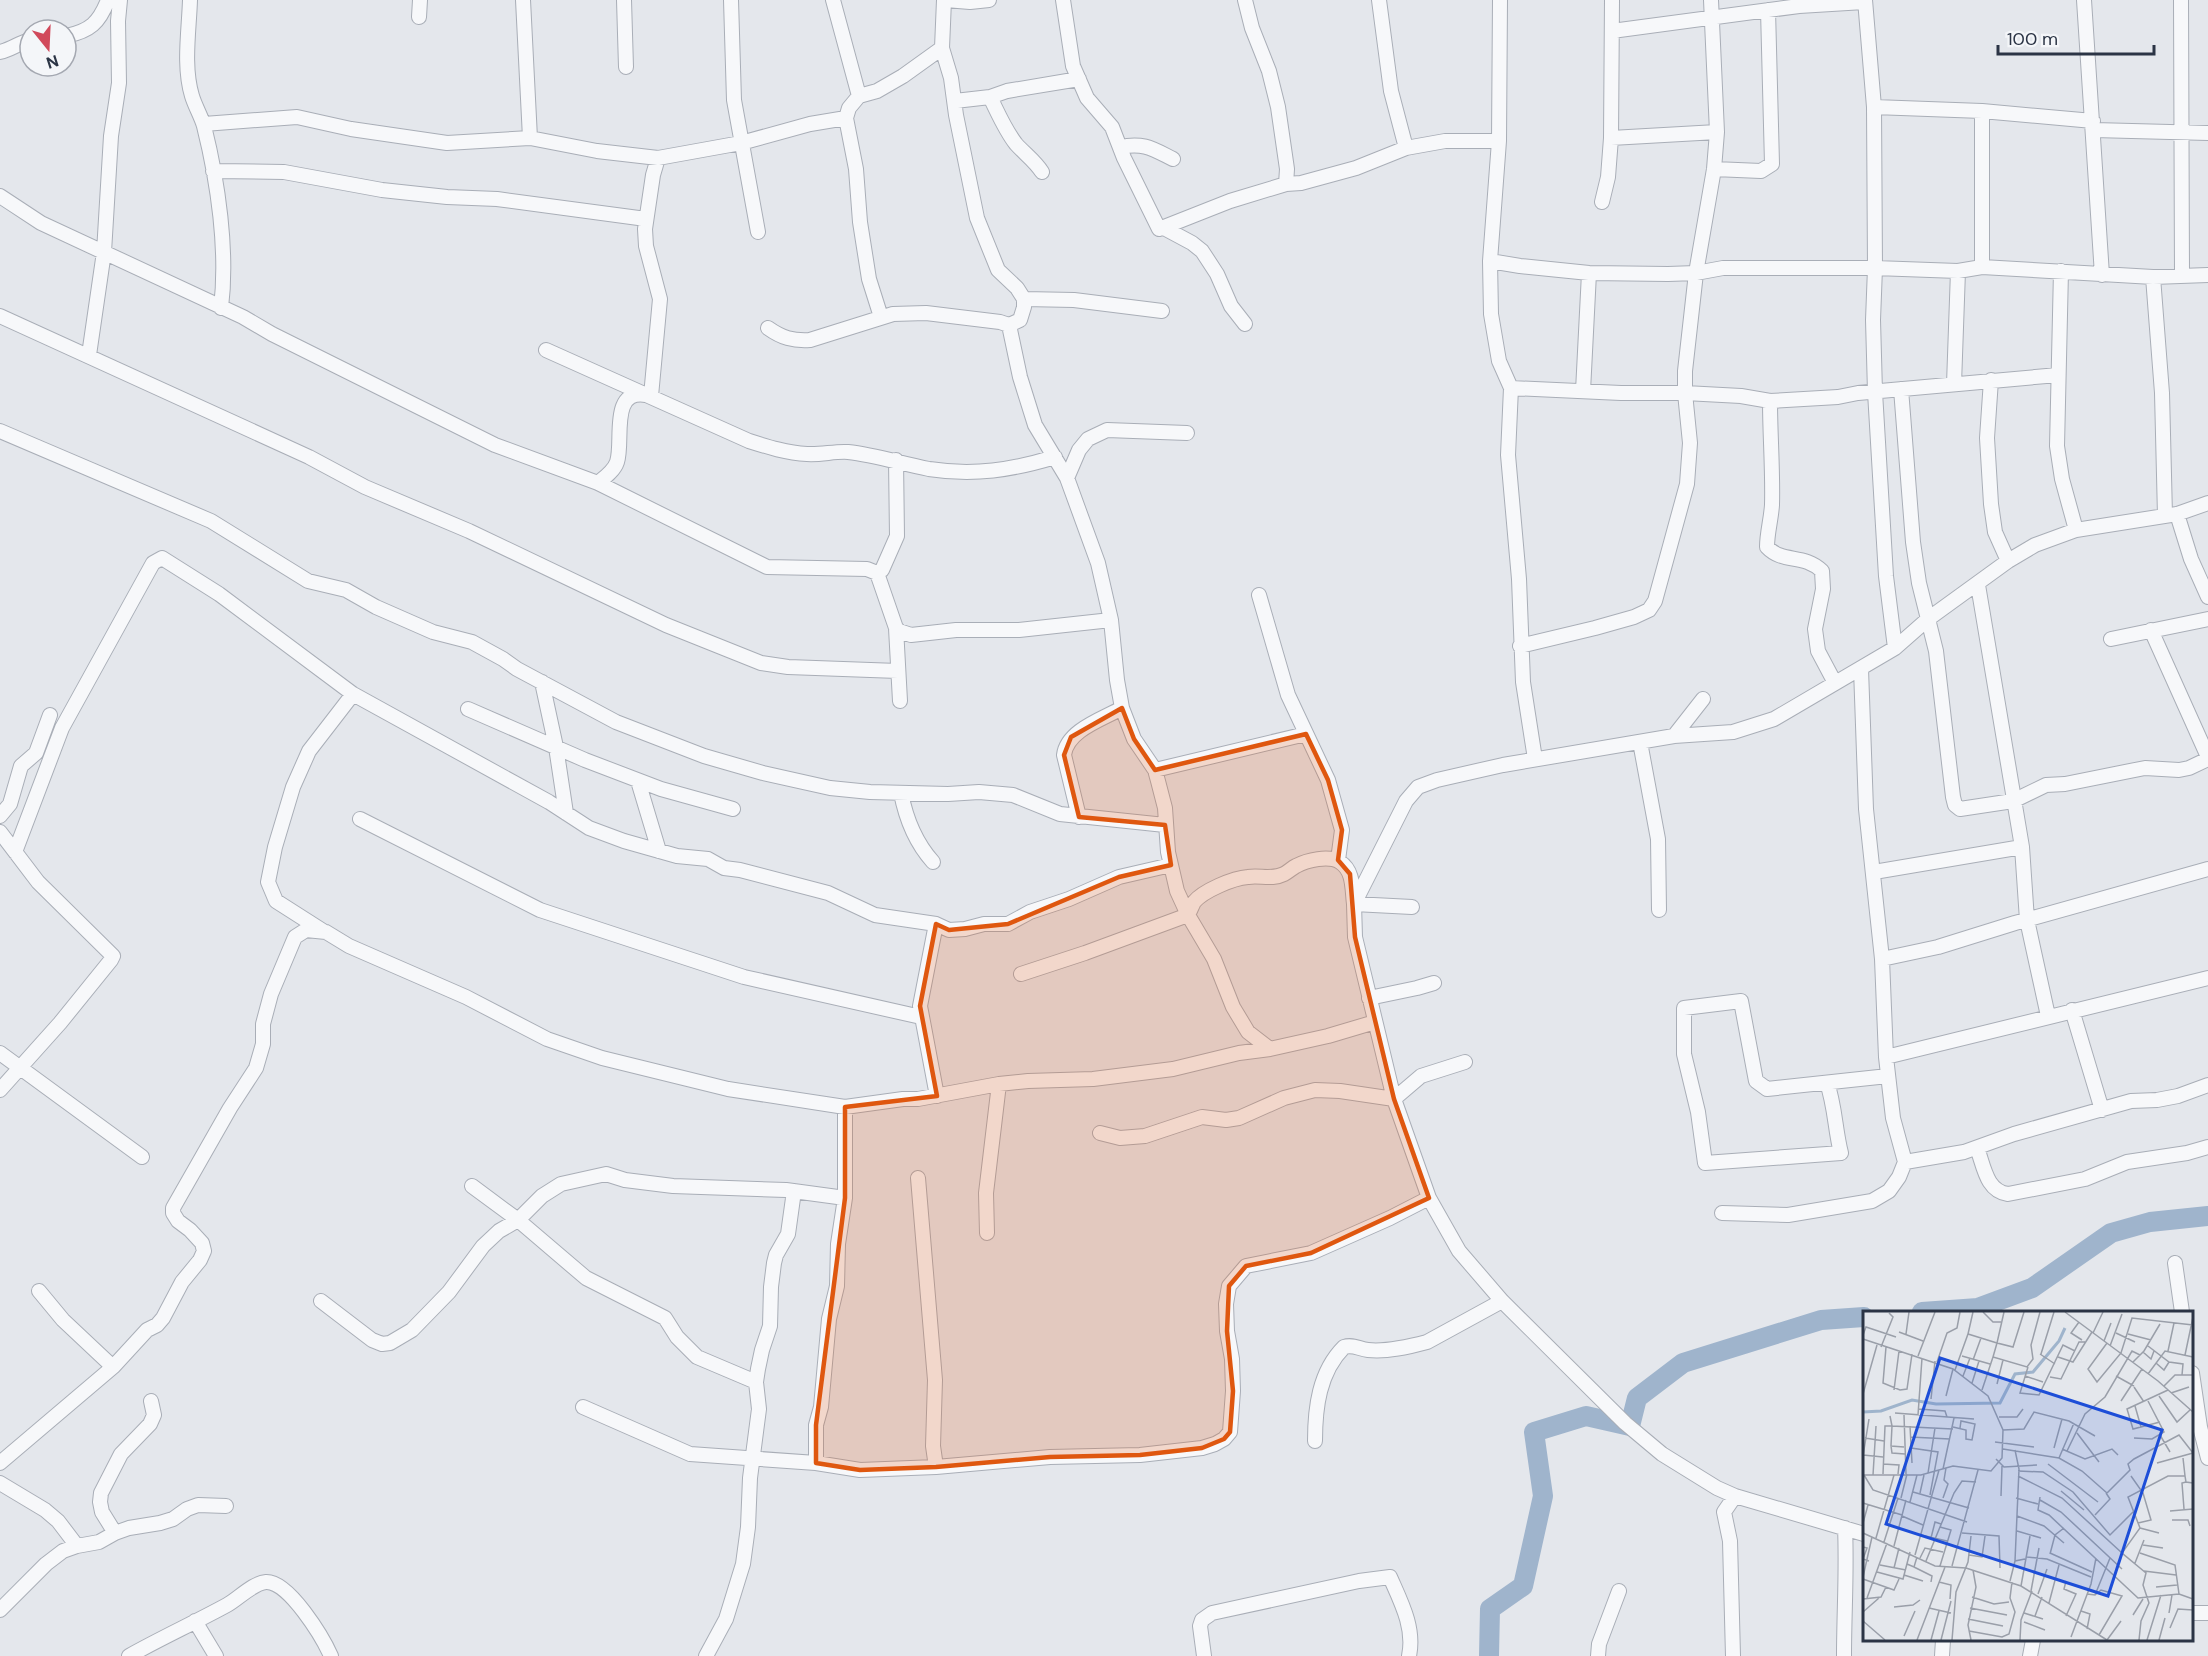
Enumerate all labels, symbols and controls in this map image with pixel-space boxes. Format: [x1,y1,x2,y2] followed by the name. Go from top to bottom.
[18,18,78,78] north arrow
[1998,18,2154,56] scale bar
[2007,27,2058,51] text: 100 m
[44,50,61,74] text: N
[1863,1311,2193,1641] inset map

